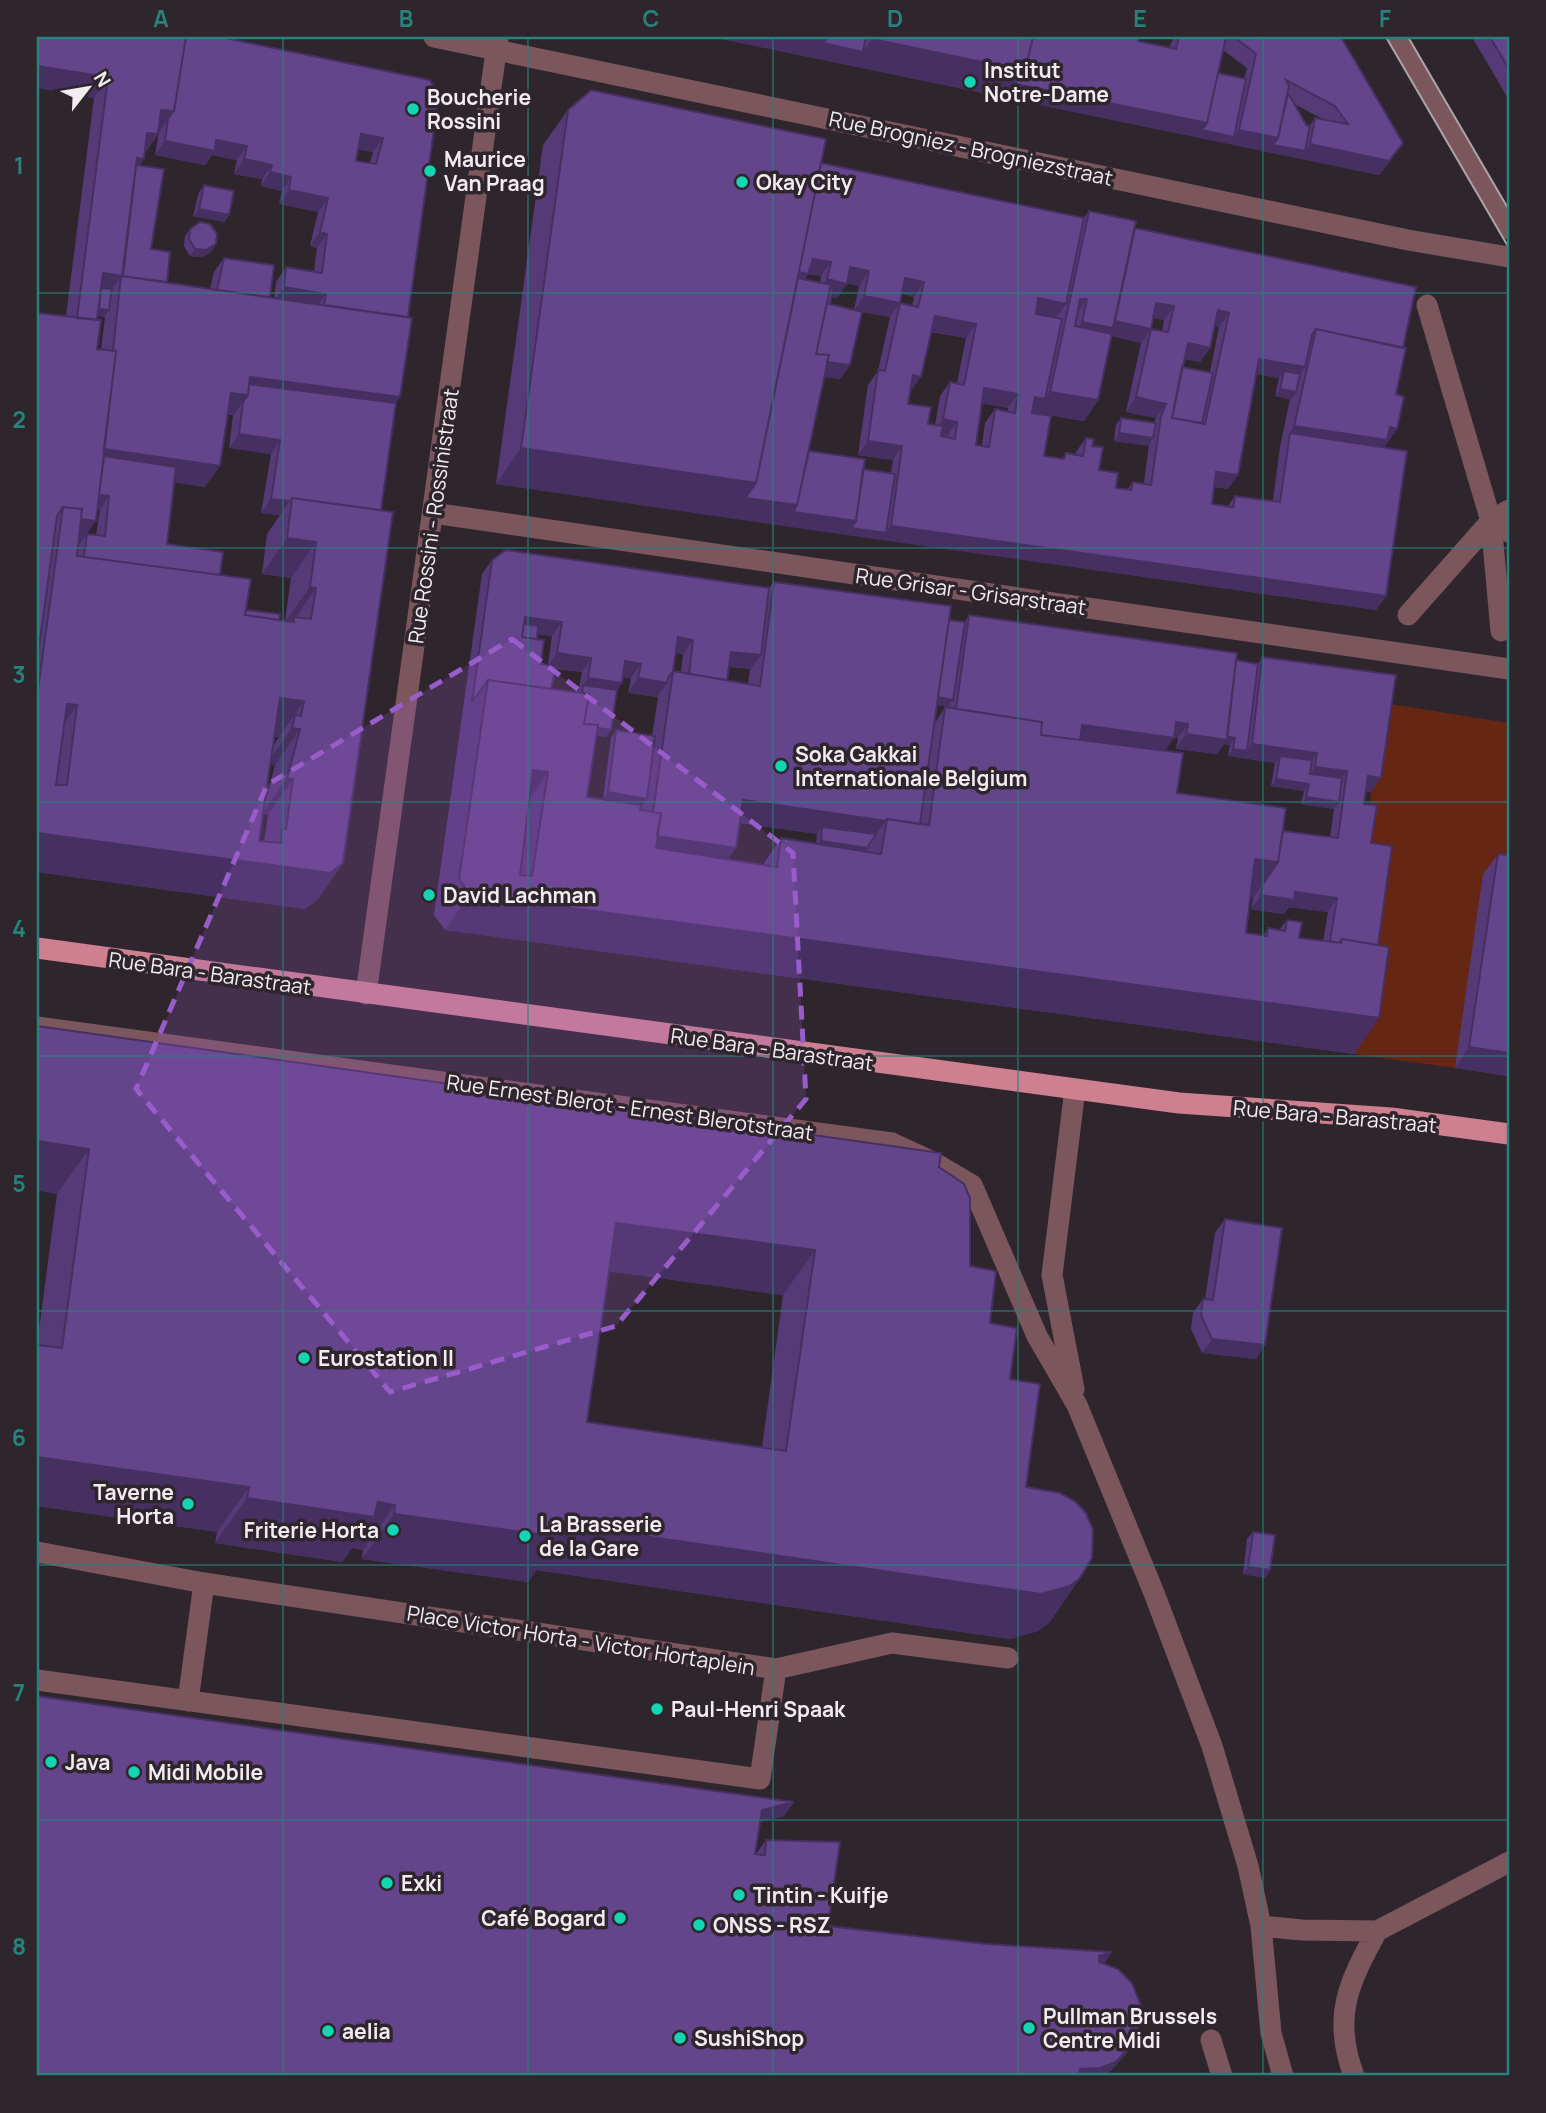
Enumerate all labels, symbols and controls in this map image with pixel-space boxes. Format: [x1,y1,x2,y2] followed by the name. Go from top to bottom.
[153,2,169,34] text: A
[399,2,413,34] text: B
[643,2,660,34] text: C
[887,2,903,34] text: D
[1133,2,1147,34] text: E
[1379,2,1391,34] text: F
[52,52,122,122] north arrow
[984,56,1109,108] place label: Institut Notre-Dame
[88,67,117,92] text: N
[962,74,978,90] marker: Institut Notre-Dame
[427,83,531,135] place label: Boucherie Rossini
[405,101,421,117] marker: Boucherie Rossini
[827,104,1115,192] street label: Rue Brogniez - Brogniezstraat
[444,145,545,197] place label: Maurice Van Praag
[14,149,24,181] text: 1
[422,163,438,179] marker: Maurice Van Praag
[756,168,853,196] place label: Okay City
[734,174,750,190] marker: Okay City
[401,387,465,645] street label: Rue Rossini - Rossinistraat
[12,403,26,435] text: 2
[854,561,1088,621] street label: Rue Grisar - Grisarstraat
[12,658,26,690] text: 3
[795,740,1027,792] place label: Soka Gakkai Internationale Belgium
[773,758,789,774] marker: Soka Gakkai Internationale Belgium
[443,881,597,909] place label: David Lachman
[421,887,437,903] marker: David Lachman
[12,912,26,944] text: 4
[107,945,313,1001] street label: Rue Bara - Barastraat
[669,1021,875,1077] street label: Rue Bara - Barastraat
[445,1067,815,1147] street label: Rue Ernest Blerot - Ernest Blerotstraat
[1232,1093,1438,1139] street label: Rue Bara - Barastraat
[12,1167,26,1199] text: 5
[318,1344,454,1372] place label: Eurostation II
[296,1350,312,1366] marker: Eurostation II
[12,1421,26,1453] text: 6
[93,1478,174,1530] place label: Taverne Horta
[180,1496,196,1512] marker: Taverne Horta
[539,1510,662,1562] place label: La Brasserie de la Gare
[244,1516,379,1544] place label: Friterie Horta
[385,1522,401,1538] marker: Friterie Horta
[517,1528,533,1544] marker: La Brasserie de la Gare
[405,1599,757,1681] street label: Place Victor Horta - Victor Hortaplein
[13,1676,25,1708] text: 7
[671,1695,846,1723] place label: Paul-Henri Spaak
[649,1701,665,1717] marker: Paul-Henri Spaak
[65,1748,110,1776] place label: Java
[43,1754,59,1770] marker: Java
[148,1758,263,1786] place label: Midi Mobile
[126,1764,142,1780] marker: Midi Mobile
[401,1869,442,1897] place label: Exki
[379,1875,395,1891] marker: Exki
[753,1881,889,1909] place label: Tintin - Kuifje
[731,1887,747,1903] marker: Tintin - Kuifje
[481,1904,606,1932] place label: Café Bogard
[612,1910,628,1926] marker: Café Bogard
[713,1911,831,1939] place label: ONSS - RSZ
[691,1917,707,1933] marker: ONSS - RSZ
[12,1930,26,1962] text: 8
[1043,2002,1217,2054] place label: Pullman Brussels Centre Midi
[342,2017,391,2045] place label: aelia
[1021,2020,1037,2036] marker: Pullman Brussels Centre Midi
[320,2023,336,2039] marker: aelia
[694,2024,804,2052] place label: SushiShop
[672,2030,688,2046] marker: SushiShop

